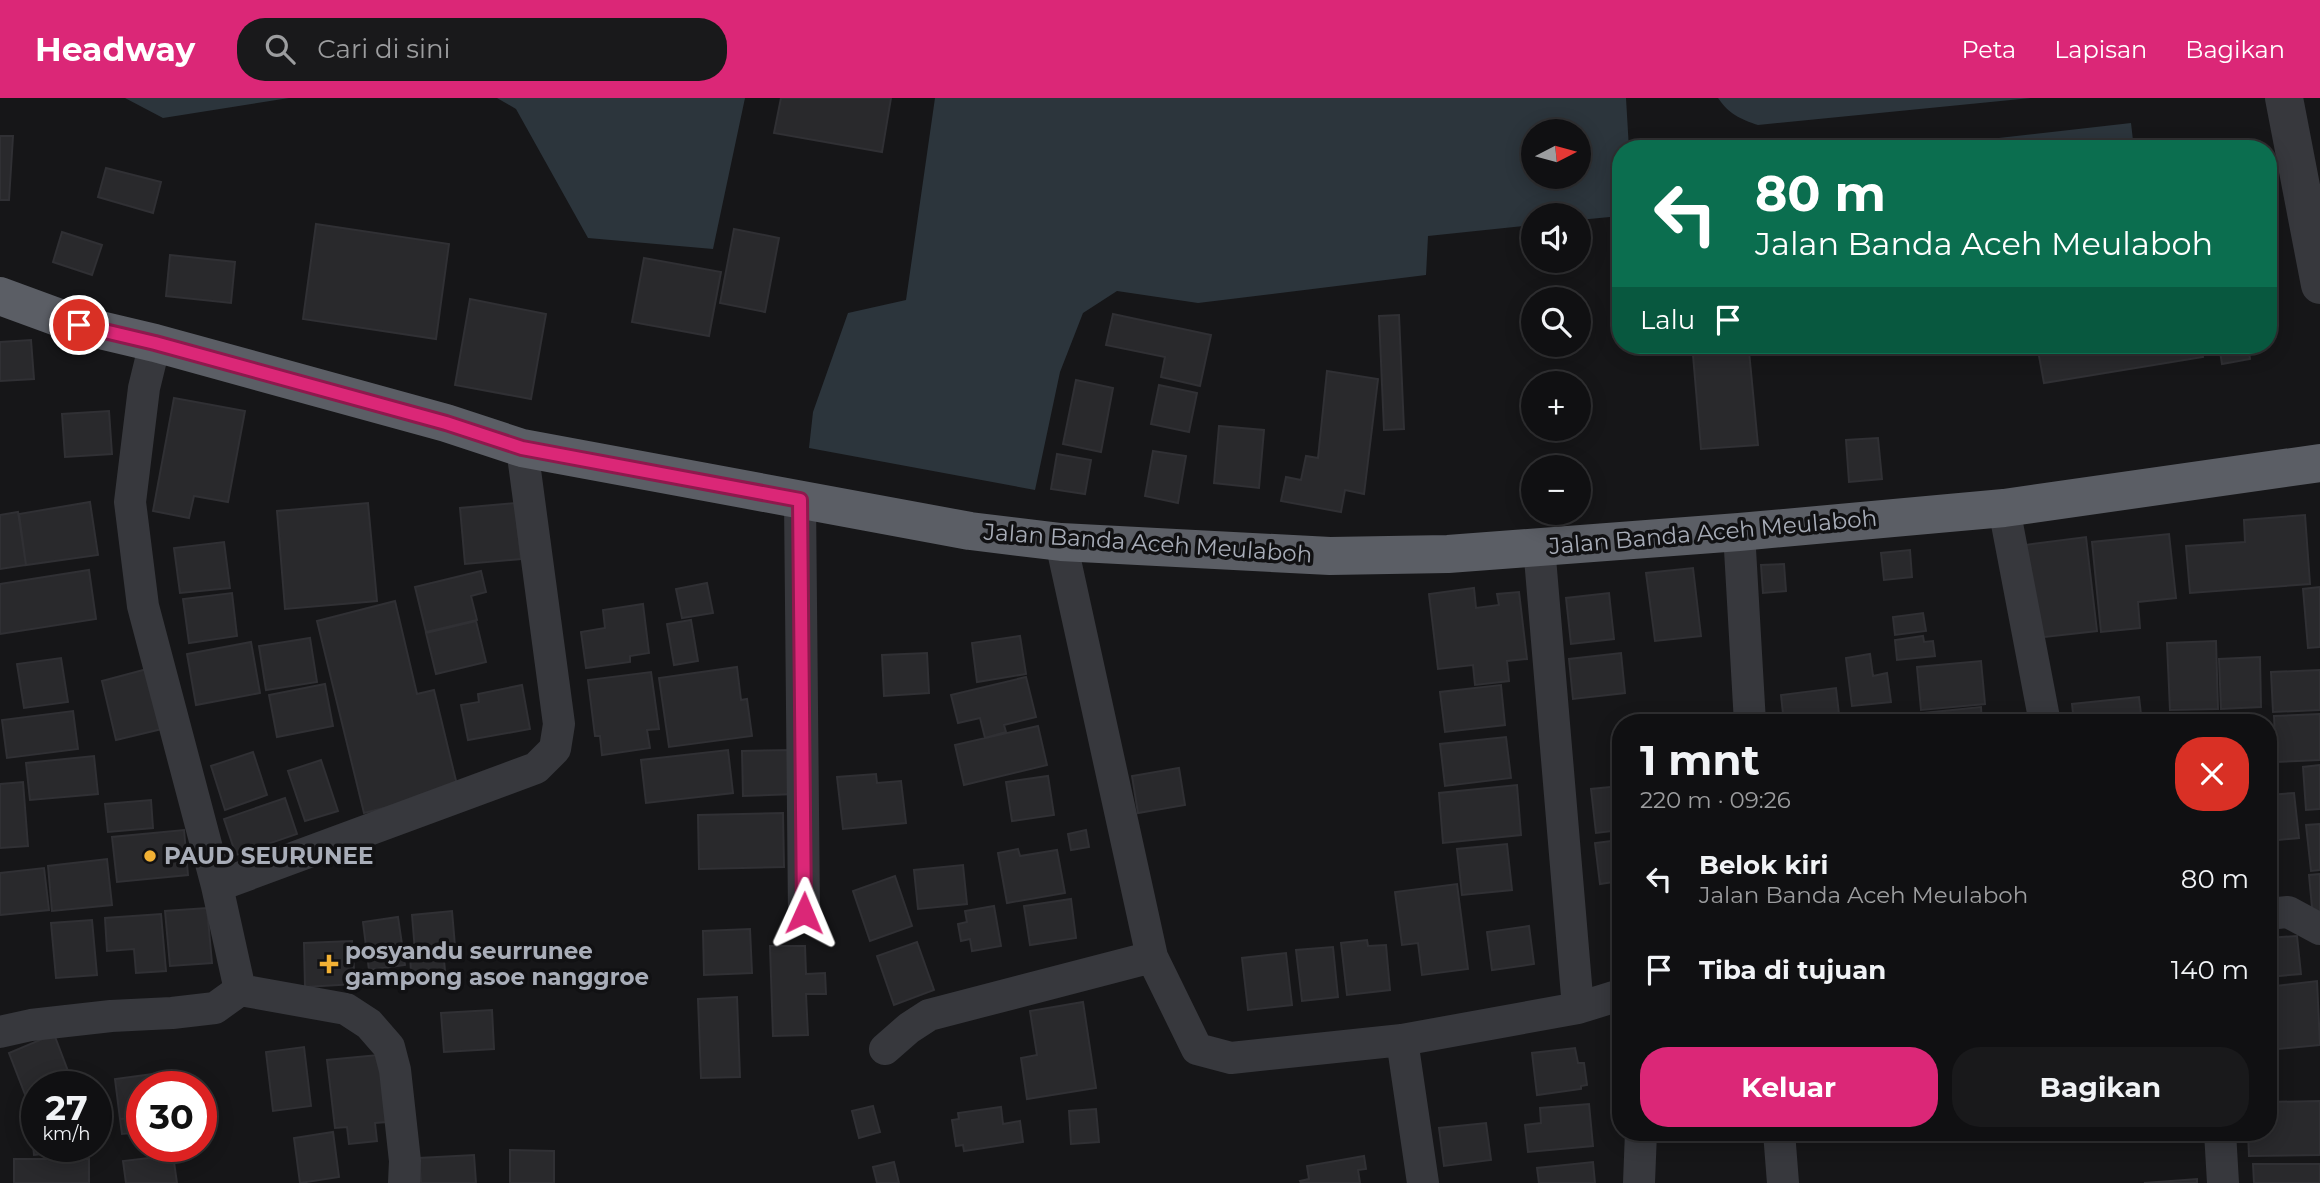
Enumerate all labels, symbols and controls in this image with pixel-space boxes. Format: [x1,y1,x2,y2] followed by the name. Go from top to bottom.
[237,18,727,81] search box
[35,29,195,69] text: Headway
[261,30,299,68] icon: search
[317,33,451,65] text: Cari di sini
[1961,35,2016,64] text: Peta
[2054,35,2147,64] text: Lapisan
[2185,35,2285,64] text: Bagikan
[1521,119,1591,189] north arrow
[1521,119,1591,525] map controls
[1755,164,1886,223] text: 80 m
[1640,168,1731,259] icon: left
[1521,203,1591,273] button: sound
[1755,224,2213,263] text: Jalan Banda Aceh Meulaboh
[1521,287,1591,357] button: search
[49,295,109,355] pin
[1709,301,1747,339] icon: arrive
[1640,304,1695,336] text: Lalu
[60,306,98,344] icon: arrive
[1521,371,1591,441] button: +
[1521,455,1591,525] button: −
[1547,504,1878,560] street label: Jalan Banda Aceh Meulaboh
[982,517,1313,568] street label: Jalan Banda Aceh Meulaboh
[1640,734,1760,786] text: 1 mnt
[2175,737,2249,811] button: close
[1640,786,1791,814] text: 220 m · 09:26
[164,842,373,870] place label: PAUD SEURUNEE
[142,848,158,864] marker: PAUD SEURUNEE
[1699,849,1828,881] text: Belok kiri
[1640,860,1678,898] icon: left
[2181,863,2249,895] text: 80 m
[767,876,841,950] position arrow
[1699,881,2028,909] text: Jalan Banda Aceh Meulaboh
[345,937,649,991] place label: posyandu seurrunee gampong asoe nanggroe
[1640,951,1678,989] icon: arrive
[319,954,339,974] marker: posyandu seurrunee gampong asoe nanggroe
[1699,954,1886,986] text: Tiba di tujuan
[2171,954,2249,986] text: 140 m
[1640,1047,1938,1127] button: Keluar
[1952,1047,2249,1127] button: Bagikan
[126,1071,217,1162] speed limit sign: 30
[45,1086,88,1129] text: 27
[42,1123,91,1145] text: km/h

